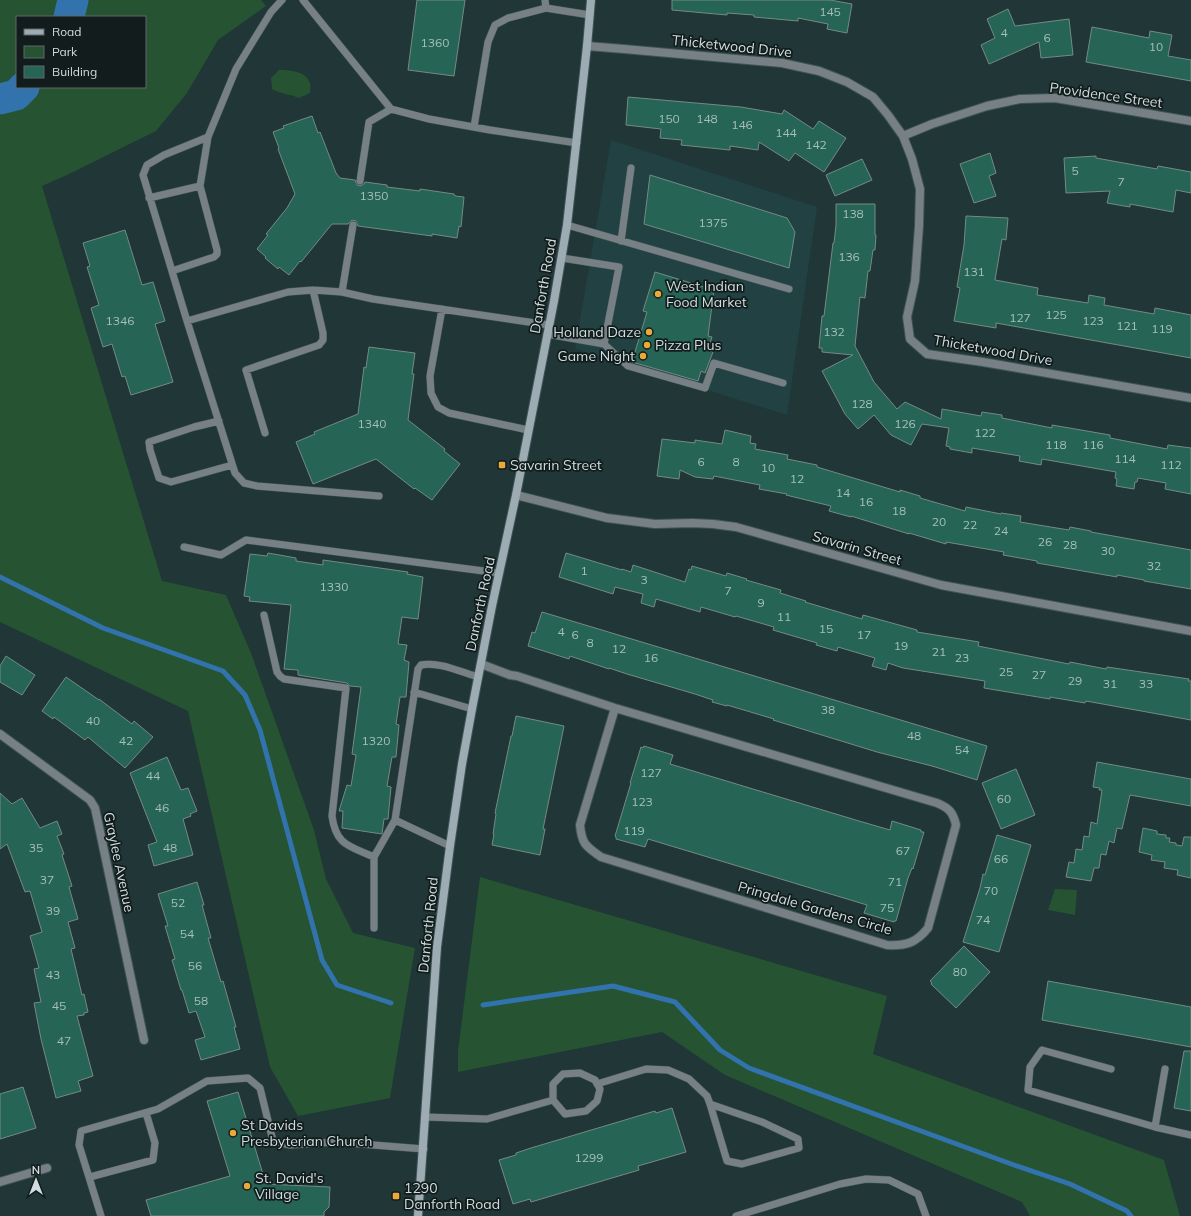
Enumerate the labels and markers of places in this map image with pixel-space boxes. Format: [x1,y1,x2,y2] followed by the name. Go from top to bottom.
[666,277,747,311] place label: West Indian Food Market
[653,289,663,299] marker: West Indian Food Market
[553,323,641,341] place label: Holland Daze
[644,327,654,337] marker: Holland Daze
[655,336,721,354] place label: Pizza Plus
[642,340,652,350] marker: Pizza Plus
[557,347,635,365] place label: Game Night
[638,351,648,361] marker: Game Night
[510,456,602,474] place label: Savarin Street
[497,460,507,470] marker: Savarin Street
[241,1116,372,1150] place label: St Davids Presbyterian Church
[228,1128,238,1138] marker: St Davids Presbyterian Church
[255,1169,324,1203] place label: St. David's Village
[404,1179,500,1213] place label: 1290 Danforth Road
[242,1181,252,1191] marker: St. David's Village
[391,1191,401,1201] marker: 1290 Danforth Road

